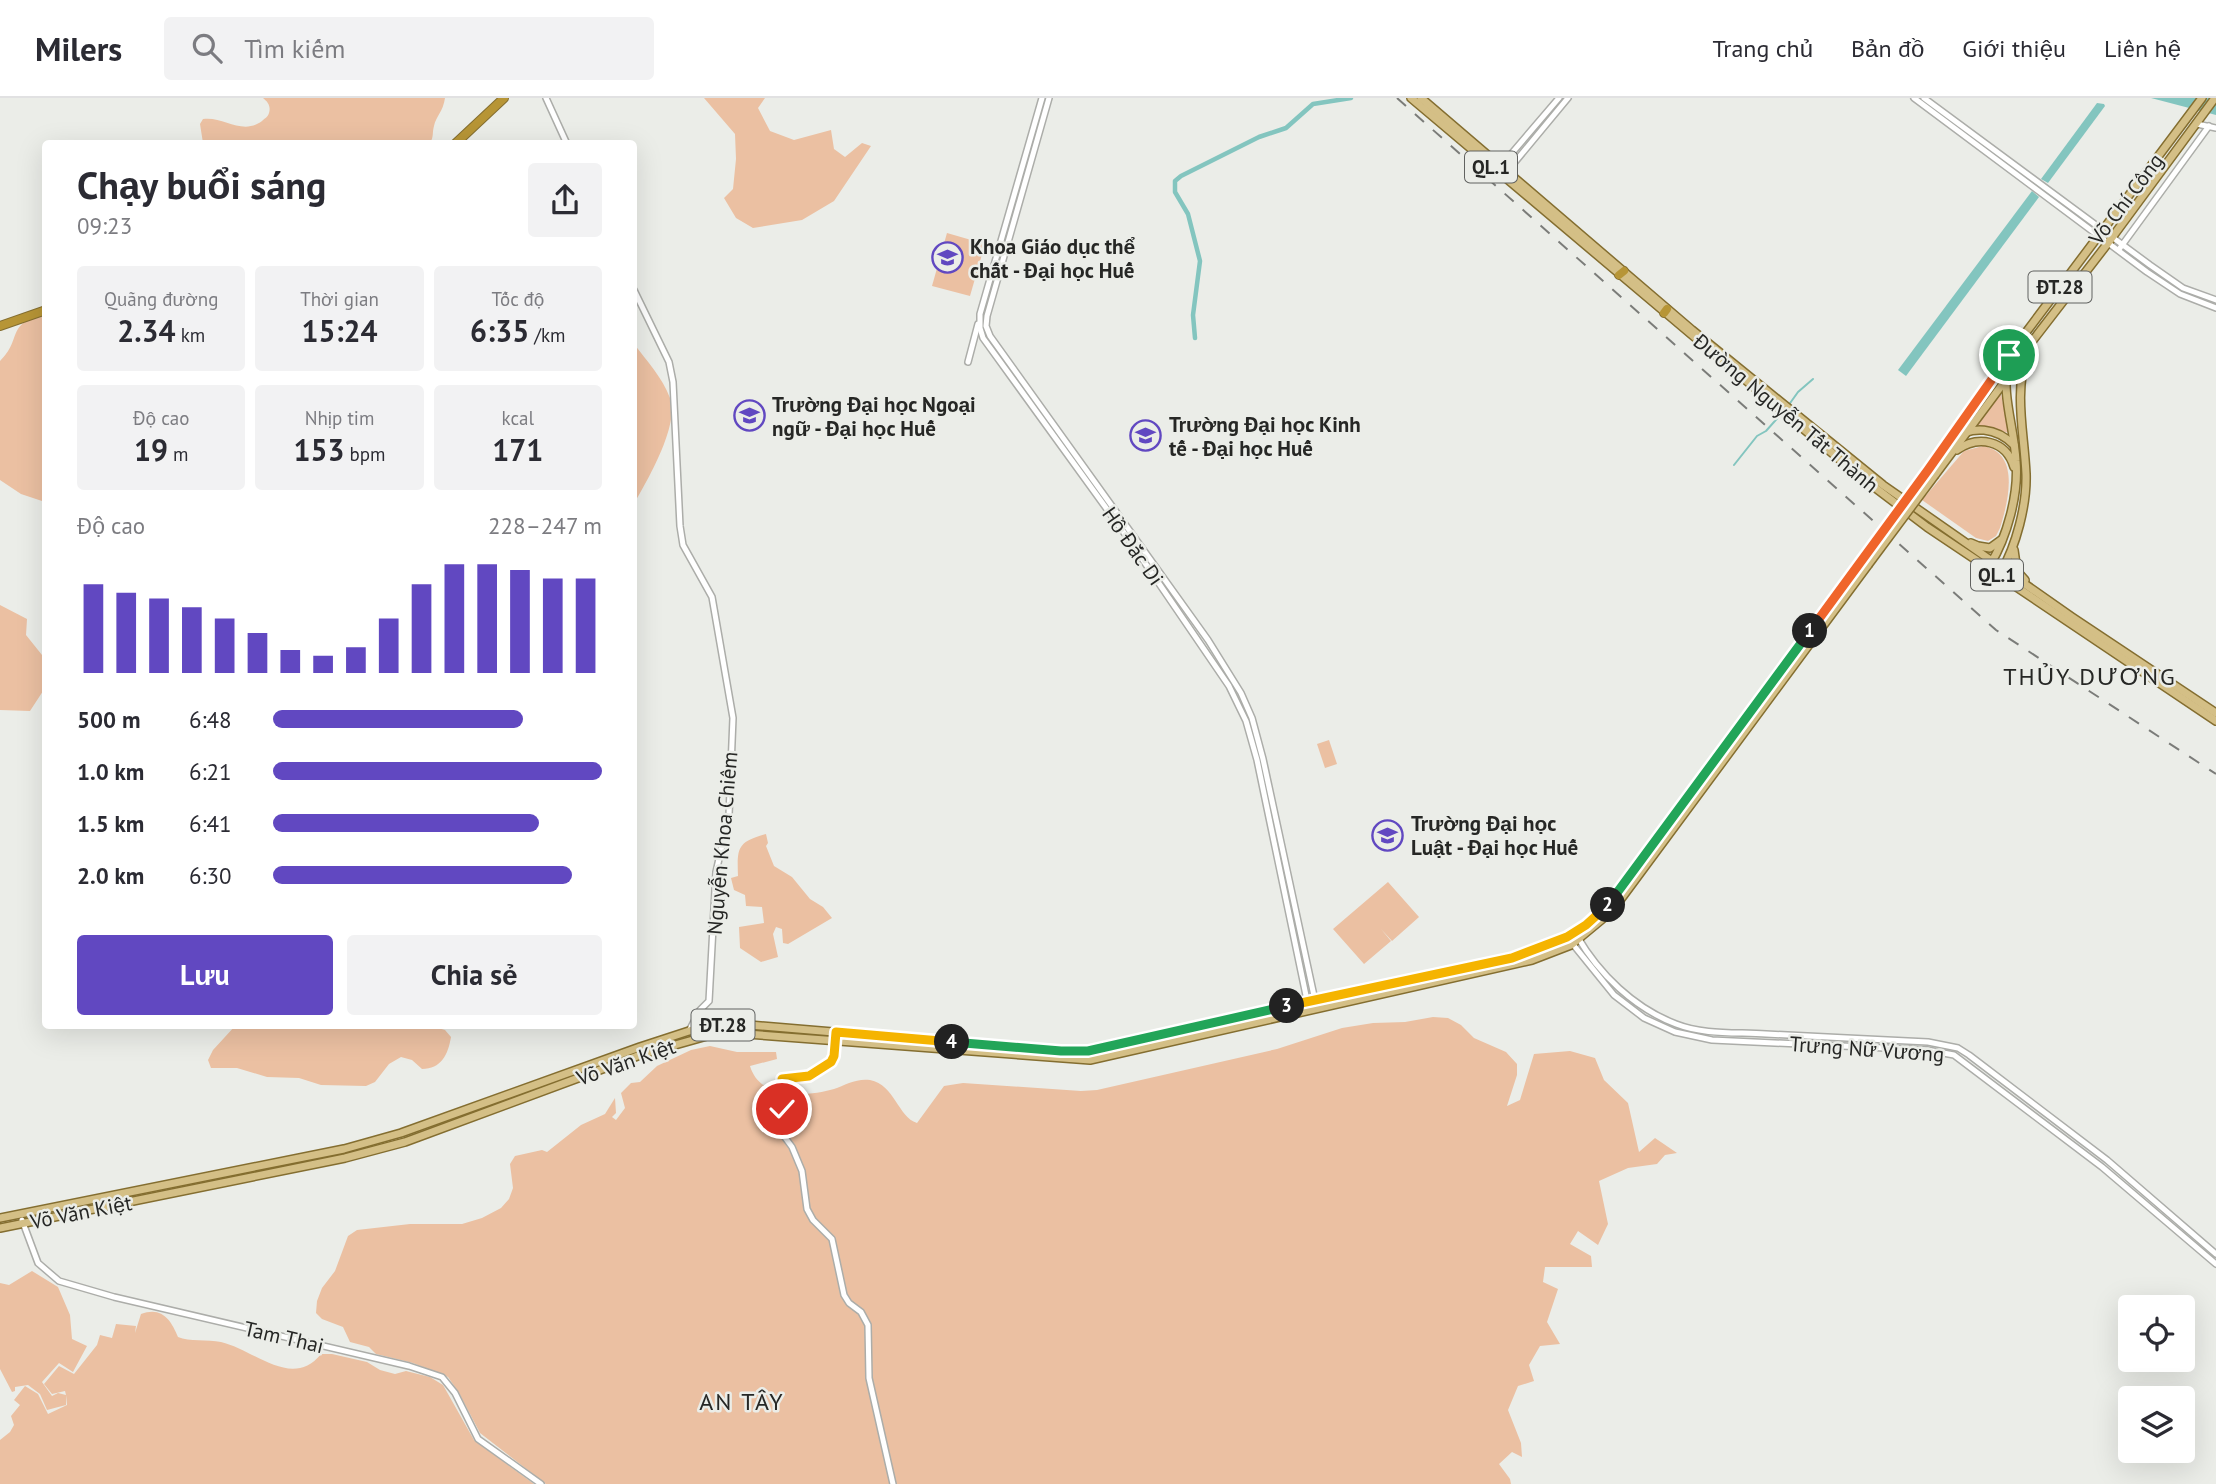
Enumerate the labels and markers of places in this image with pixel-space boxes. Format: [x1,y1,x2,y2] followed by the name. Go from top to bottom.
[970,233,1135,284] place label: Khoa Giáo dục thể chất - Đại học Huế
[930,241,964,275] school or university icon: Khoa Giáo dục thể chất - Đại học Huế
[1979,325,2039,385] pin
[772,391,976,442] place label: Trường Đại học Ngoại ngữ - Đại học Huế
[732,399,766,433] school or university icon: Trường Đại học Ngoại ngữ - Đại học Huế
[1169,411,1361,462] place label: Trường Đại học Kinh tế - Đại học Huế
[1129,419,1163,453] school or university icon: Trường Đại học Kinh tế - Đại học Huế
[1792,614,1828,648] pin: 1
[1411,810,1578,861] place label: Trường Đại học Luật - Đại học Huế
[1371,818,1405,852] school or university icon: Trường Đại học Luật - Đại học Huế
[1590,888,1626,922] pin: 2
[1270,988,1304,1024] pin: 3
[934,1024,970,1060] pin: 4
[752,1079,812,1139] pin

